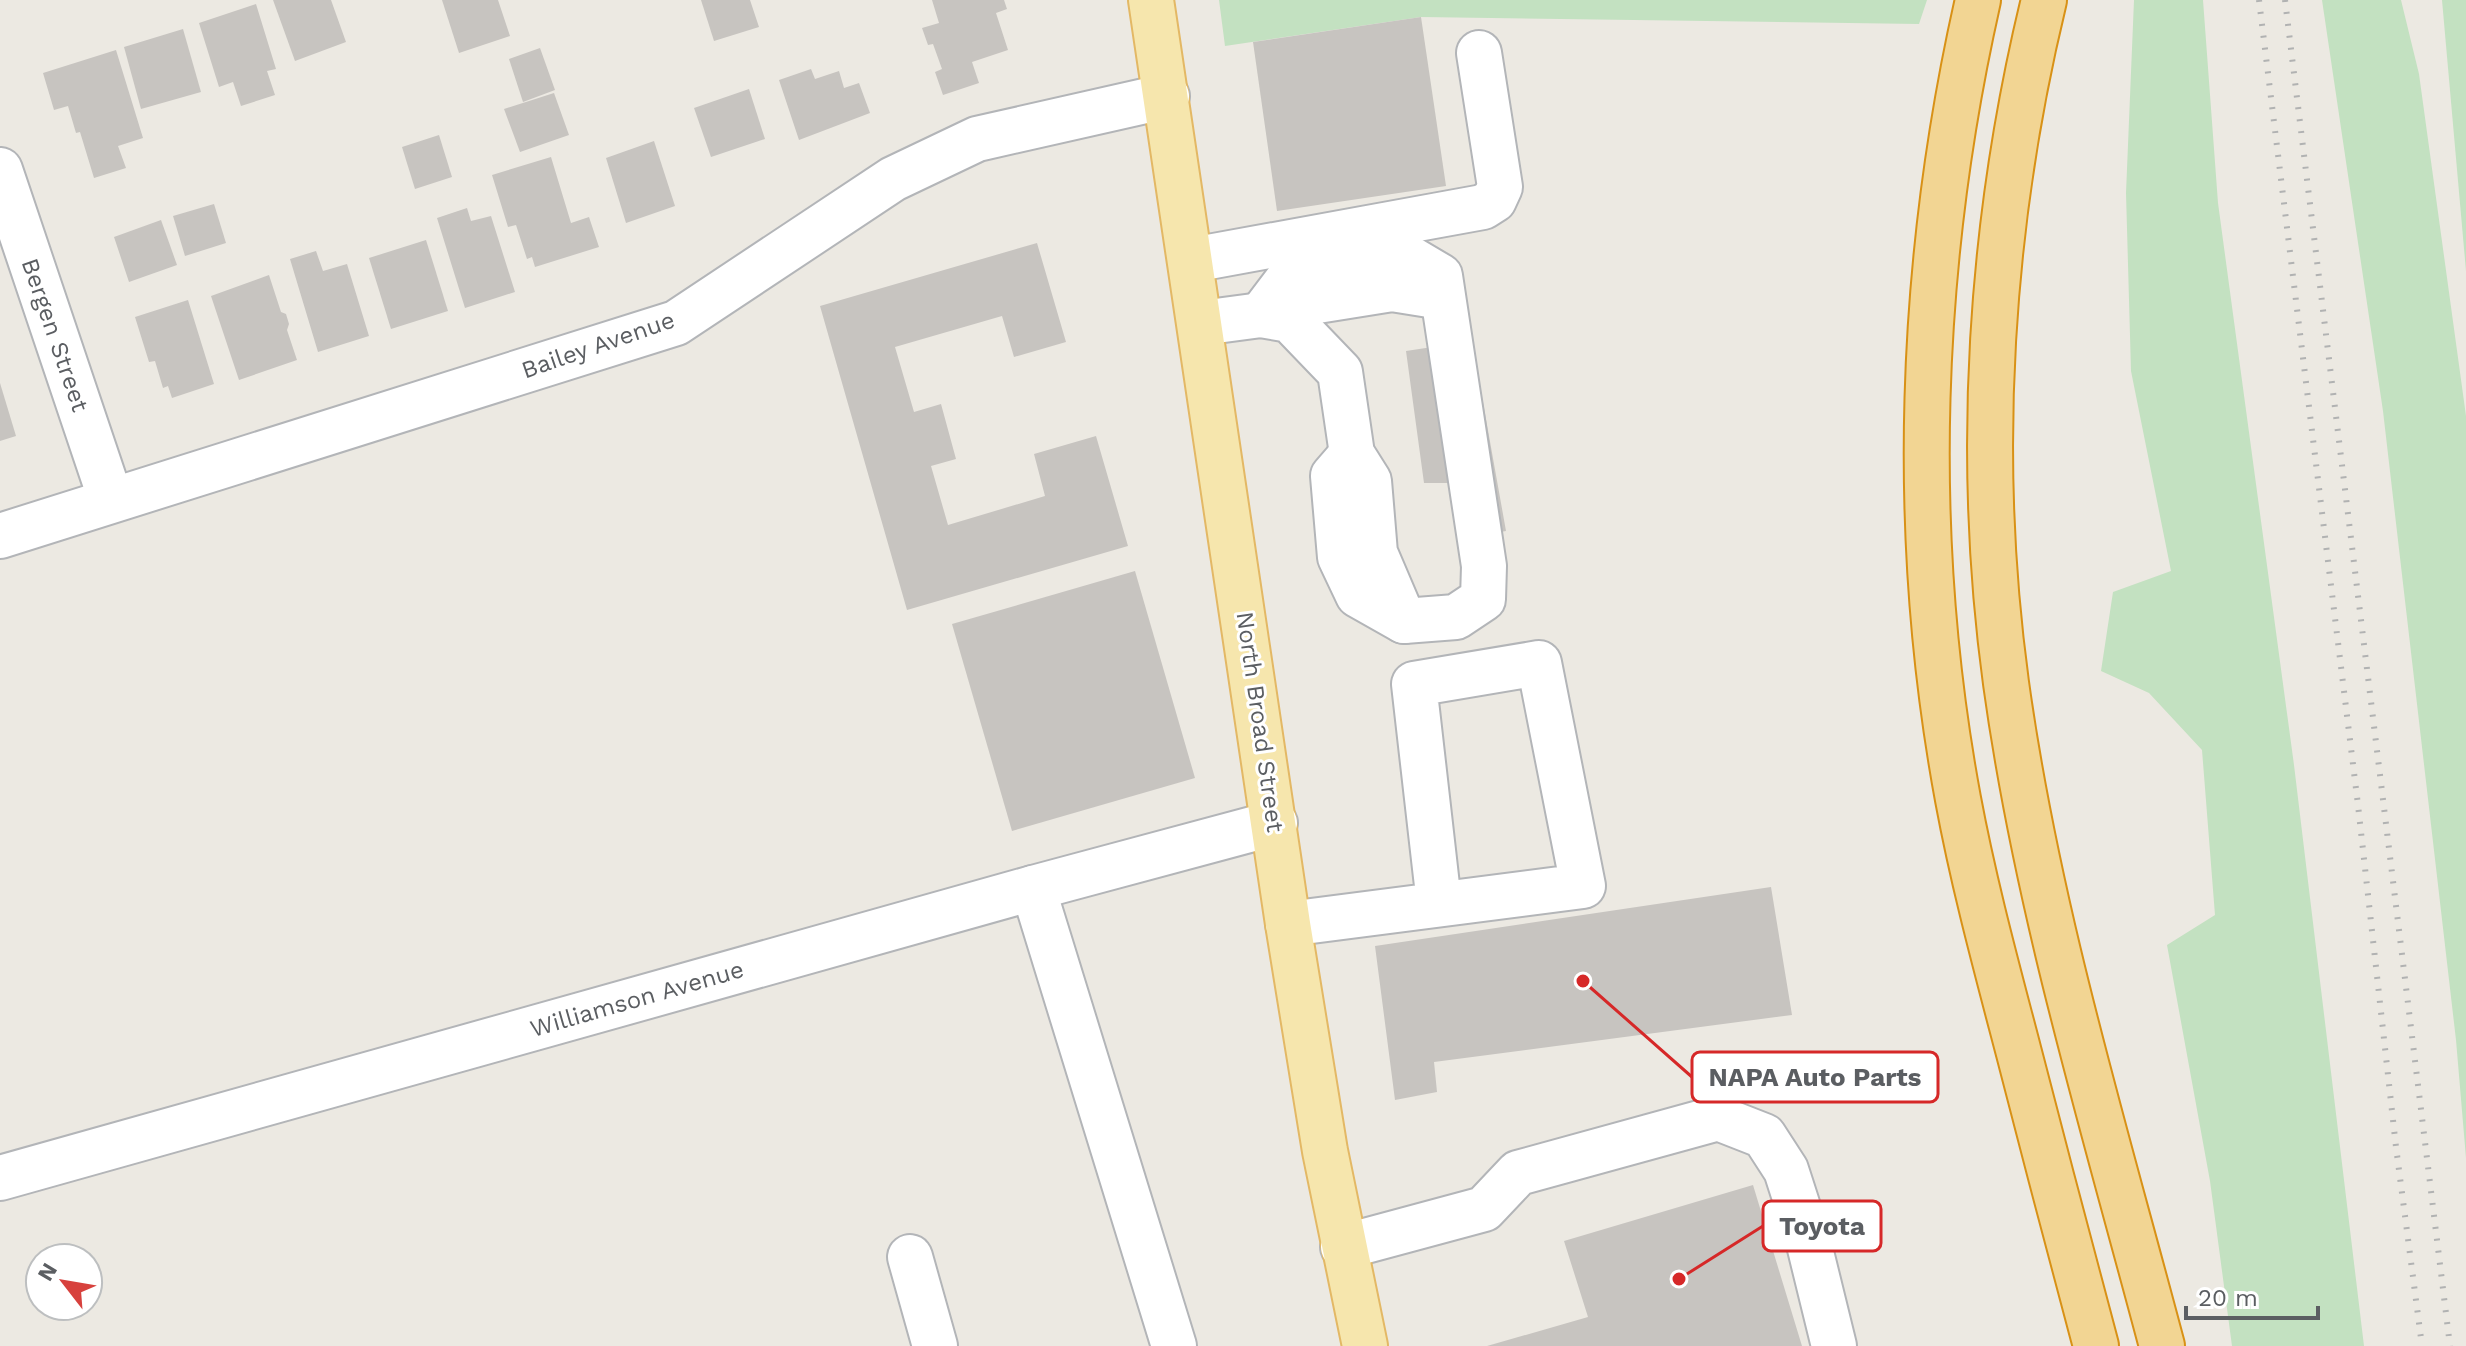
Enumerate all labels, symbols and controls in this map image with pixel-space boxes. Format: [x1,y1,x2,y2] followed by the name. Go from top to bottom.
[16,255,94,415] street label: Bergen Street
[518,306,678,384] street label: Bailey Avenue
[1231,610,1289,834] street label: North Broad Street
[527,955,747,1043] street label: Williamson Avenue
[1692,1052,1938,1102] callout: NAPA Auto Parts
[1709,1062,1922,1092] text: NAPA Auto Parts
[1763,1201,1881,1251] callout: Toyota
[1779,1211,1865,1241] text: Toyota
[24,1242,104,1322] north arrow
[32,1259,62,1285] text: N
[2186,1270,2318,1320] scale bar
[2198,1284,2258,1312] text: 20 m

